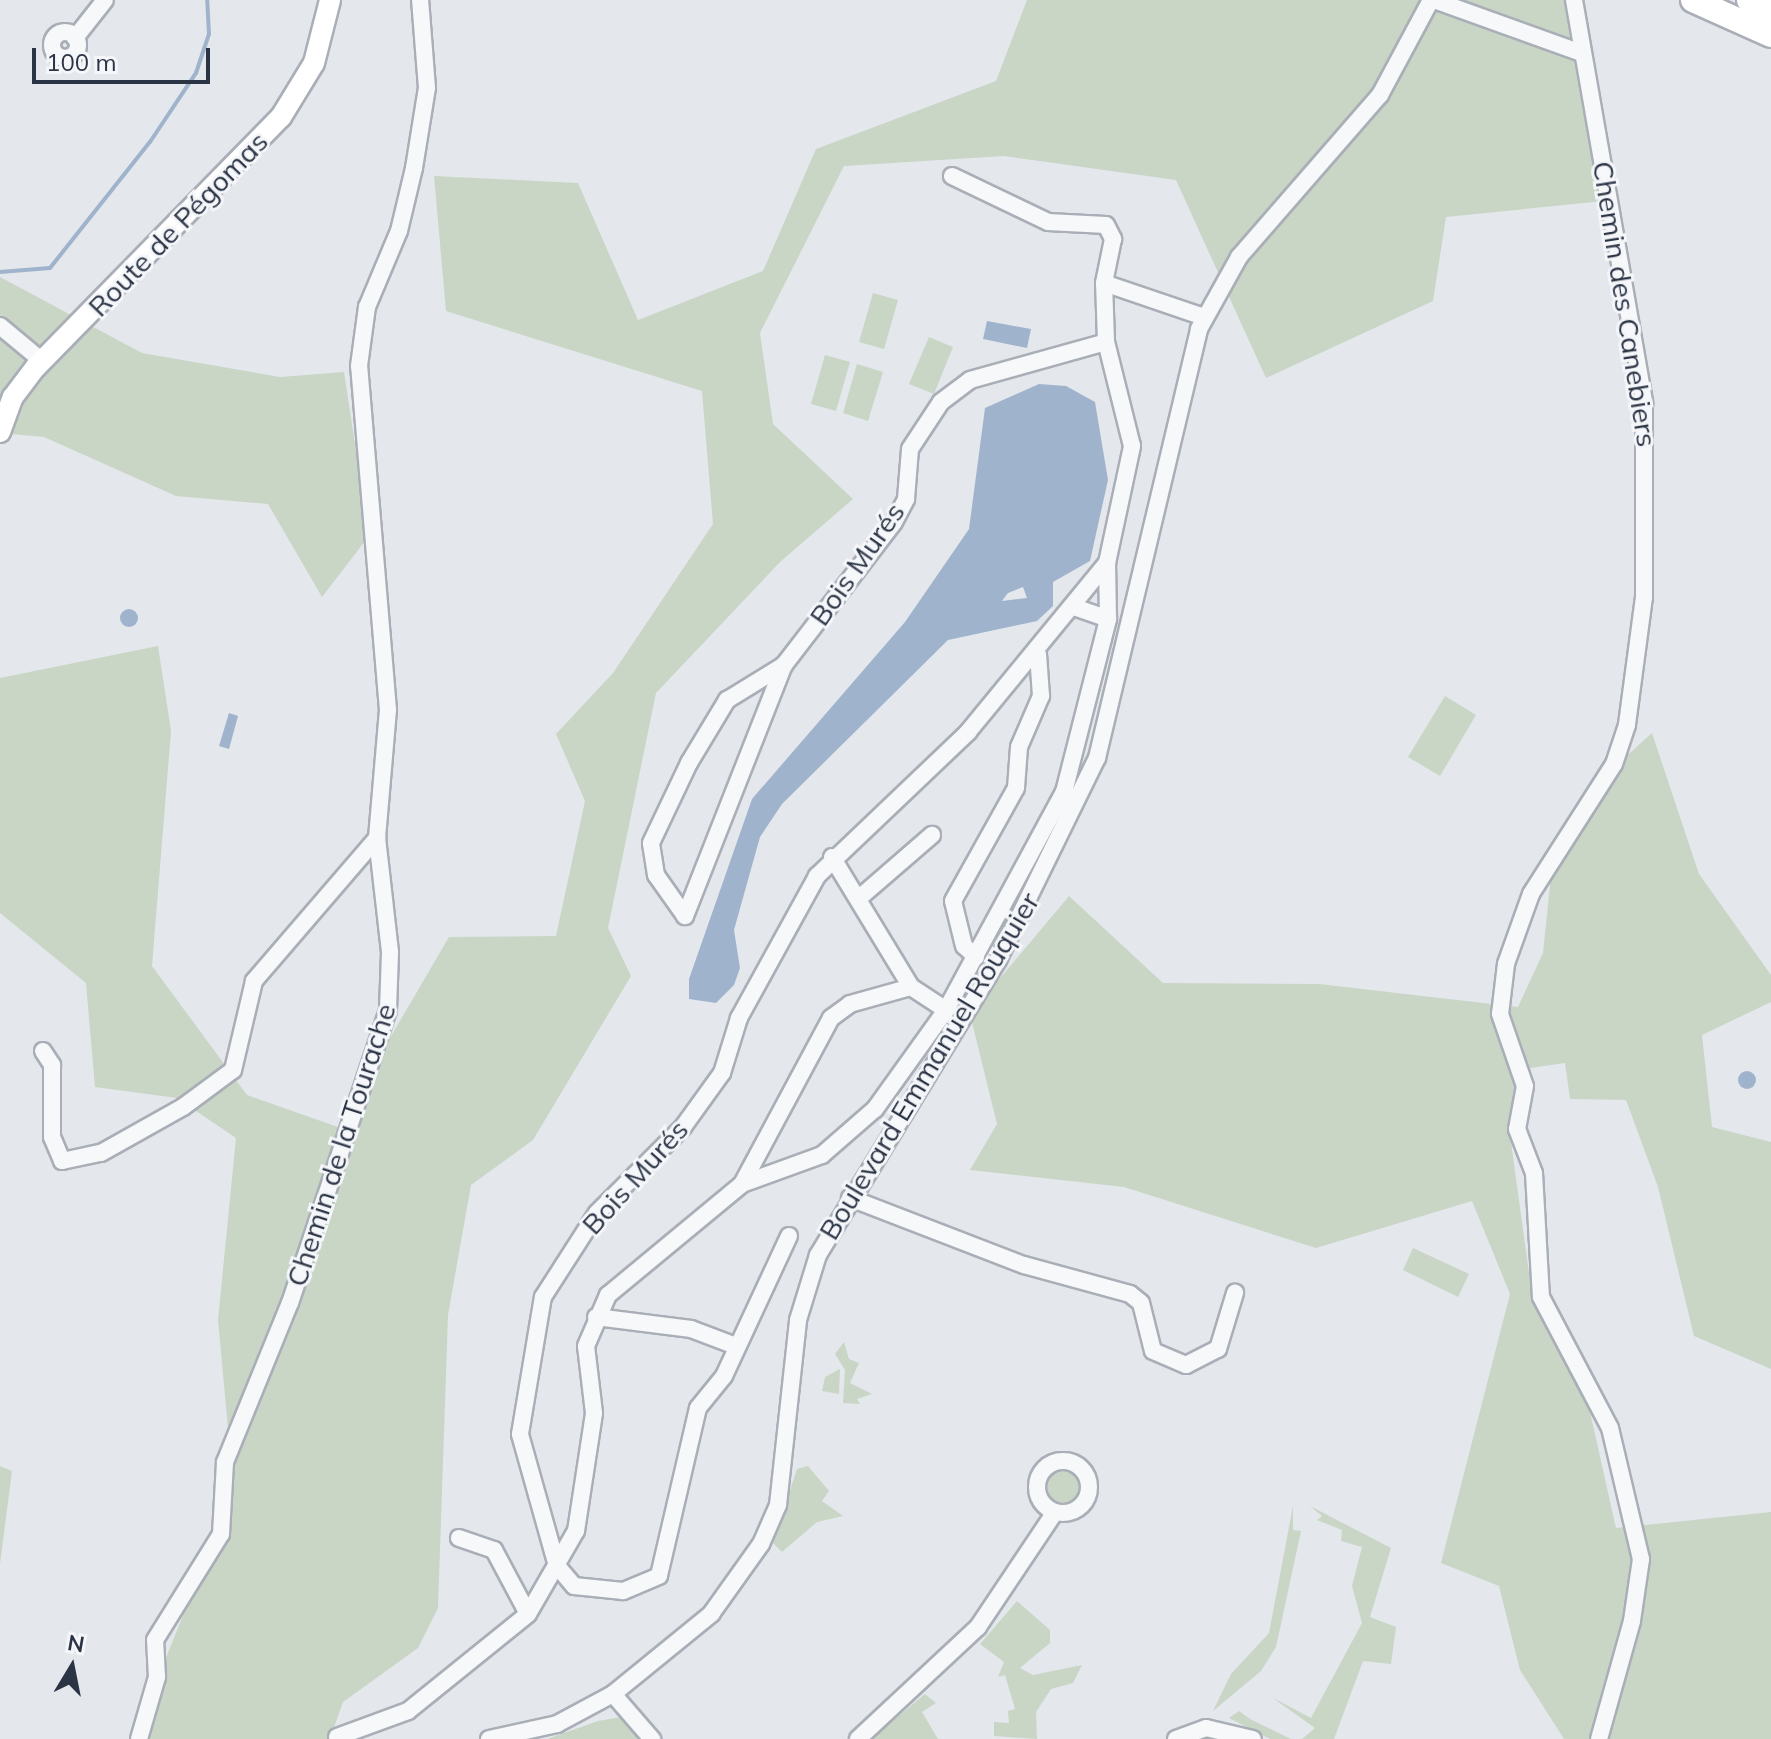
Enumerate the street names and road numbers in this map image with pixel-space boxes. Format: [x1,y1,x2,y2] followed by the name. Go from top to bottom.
[81,125,275,323] street label: Route de Pégomas
[1586,159,1664,449] street label: Chemin des Canebiers
[802,496,912,632] street label: Bois Murés
[812,886,1046,1246] street label: Boulevard Emmanuel Rouquier
[279,999,403,1291] street label: Chemin de la Tourache
[575,1113,695,1241] street label: Bois Murés

